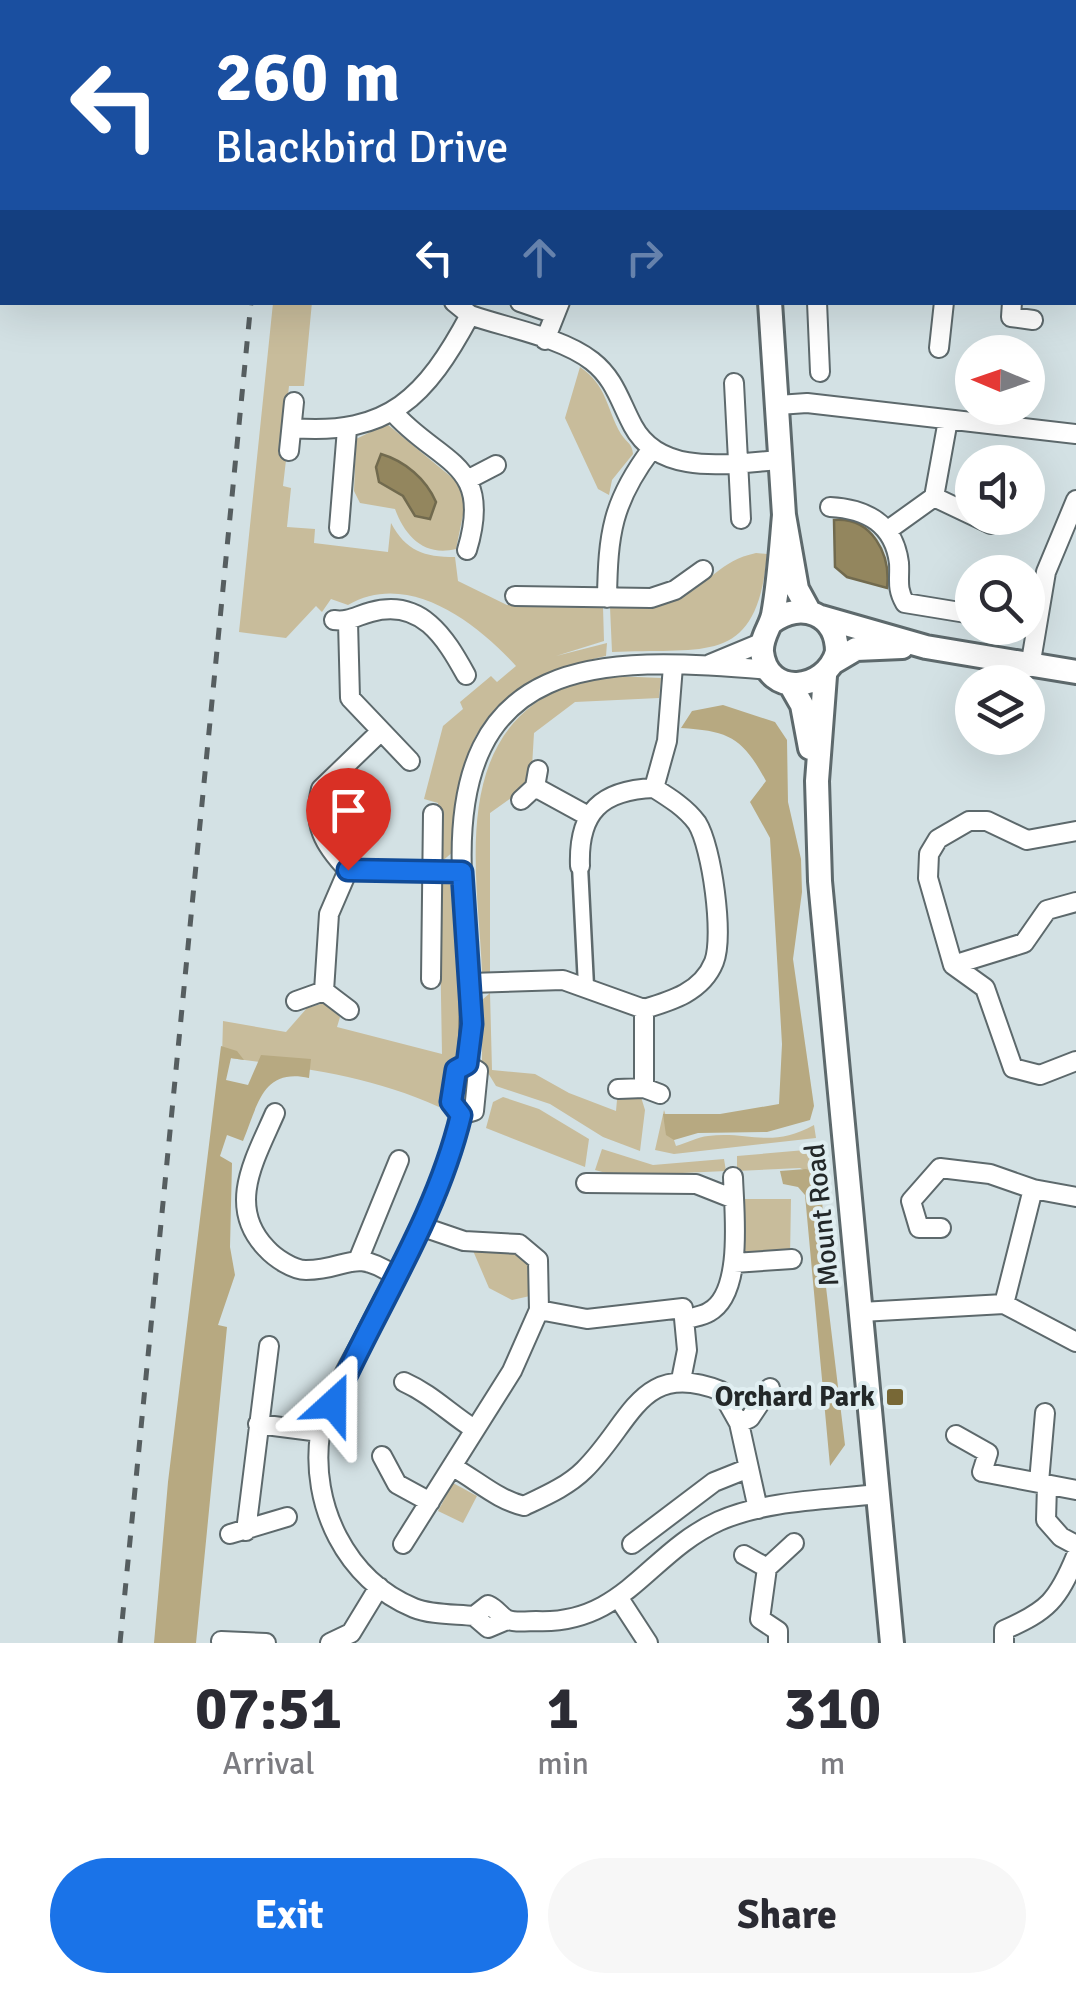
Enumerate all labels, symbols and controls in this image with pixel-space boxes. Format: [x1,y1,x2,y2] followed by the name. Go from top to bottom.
[215,34,400,120] text: 260 m
[50,40,180,170] icon: left
[215,120,508,175] text: Blackbird Drive
[407,230,462,285] icon: left
[512,230,567,285] icon: ahead
[617,230,672,285] icon: right
[955,335,1045,425] north arrow
[955,335,1045,755] map controls
[955,445,1045,535] button: sound
[955,555,1045,645] button: search
[955,665,1045,755] button: layers
[306,768,391,871] pin
[321,783,376,838] icon: arrive
[798,1142,846,1288] street label: Mount Road
[281,1352,385,1456] position arrow
[715,1380,875,1414] place label: Orchard Park
[884,1386,906,1408] marker: Orchard Park
[195,1672,342,1746] text: 07:51
[547,1672,579,1746] text: 1
[784,1672,881,1746] text: 310
[223,1744,315,1783] text: Arrival
[537,1744,589,1783] text: min
[820,1744,845,1783] text: m
[50,1858,528,1973] button: Exit
[548,1858,1026,1973] button: Share

